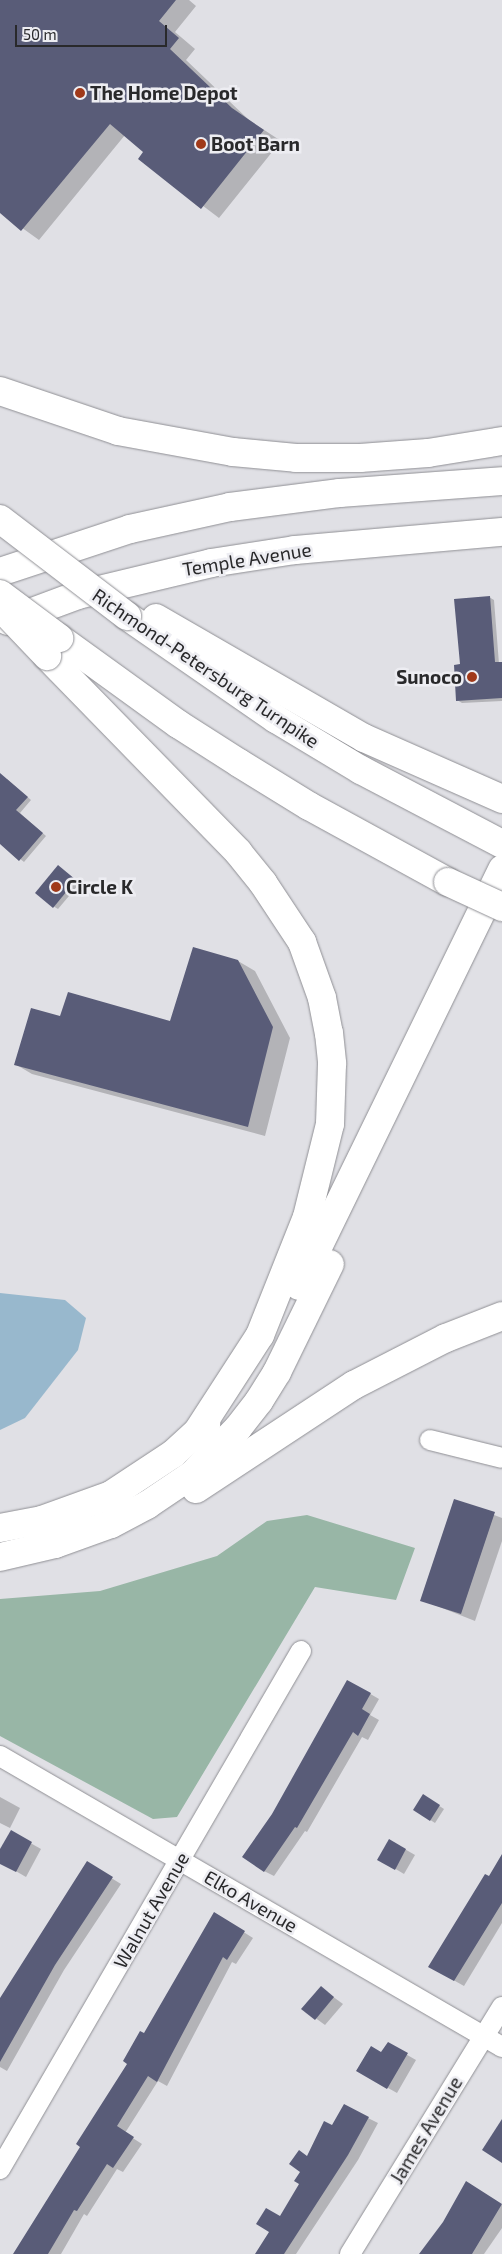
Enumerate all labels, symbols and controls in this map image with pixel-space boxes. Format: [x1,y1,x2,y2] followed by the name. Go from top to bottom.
[18,15,170,47] scale bar
[23,25,57,43] text: 50 m
[90,82,238,104] place label: The Home Depot
[74,87,86,99] marker: The Home Depot
[211,133,300,155] place label: Boot Barn
[195,138,207,150] marker: Boot Barn
[181,538,313,580] street label: Temple Avenue
[88,583,324,753] street label: Richmond-Petersburg Turnpike
[396,666,462,688] place label: Sunoco
[466,671,478,683] marker: Sunoco
[66,876,133,898] place label: Circle K
[50,881,62,893] marker: Circle K
[108,1848,194,1972] street label: Walnut Avenue
[200,1865,302,1937] street label: Elko Avenue
[385,2072,467,2188] street label: James Avenue

